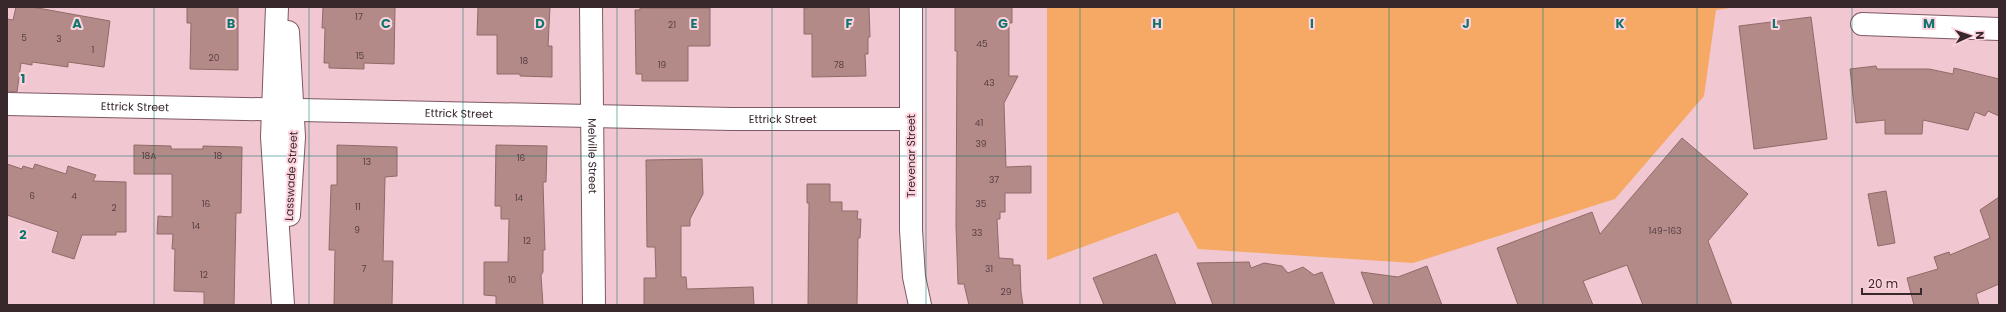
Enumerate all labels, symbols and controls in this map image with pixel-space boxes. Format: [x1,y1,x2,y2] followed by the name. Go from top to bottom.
[355,11,363,23] house number: 17
[72,14,82,33] text: A
[227,14,236,33] text: B
[381,14,391,33] text: C
[535,14,545,33] text: D
[690,14,698,33] text: E
[845,14,853,33] text: F
[998,14,1008,33] text: G
[1152,14,1162,33] text: H
[1310,14,1314,33] text: I
[1462,14,1470,33] text: J
[1615,14,1625,33] text: K
[1772,14,1778,33] text: L
[1923,14,1935,33] text: M
[1950,16,1990,56] north arrow
[668,19,676,31] house number: 21
[1972,31,1988,40] text: N
[21,32,27,44] house number: 5
[56,33,62,45] house number: 3
[976,38,988,50] house number: 45
[92,44,95,56] house number: 1
[356,50,365,62] house number: 15
[209,52,220,64] house number: 20
[520,55,529,67] house number: 18
[658,59,667,71] house number: 19
[834,59,845,71] house number: 78
[21,69,25,88] text: 1
[984,77,994,89] house number: 43
[101,98,169,115] street label: Ettrick Street
[425,105,493,122] street label: Ettrick Street
[749,111,817,127] street label: Ettrick Street
[903,114,919,198] street label: Trevenar Street
[975,117,983,129] house number: 41
[584,118,601,194] street label: Melville Street
[281,131,301,221] street label: Lasswade Street
[976,138,987,150] house number: 39
[142,150,156,162] house number: 18A
[214,150,223,162] house number: 18
[517,152,526,164] house number: 16
[363,156,371,168] house number: 13
[989,174,999,186] house number: 37
[29,190,35,202] house number: 6
[71,190,77,202] house number: 4
[515,192,524,204] house number: 14
[202,198,211,210] house number: 16
[976,198,987,210] house number: 35
[355,201,361,213] house number: 11
[111,202,117,214] house number: 2
[192,220,201,232] house number: 14
[354,224,360,236] house number: 9
[19,225,27,244] text: 2
[1648,225,1682,237] house number: 149-163
[972,227,982,239] house number: 33
[523,235,531,247] house number: 12
[362,263,367,275] house number: 7
[985,263,993,275] house number: 31
[200,269,208,281] house number: 12
[1862,270,1921,296] scale bar
[508,274,517,286] house number: 10
[1868,275,1898,292] text: 20 m
[1001,286,1012,298] house number: 29

